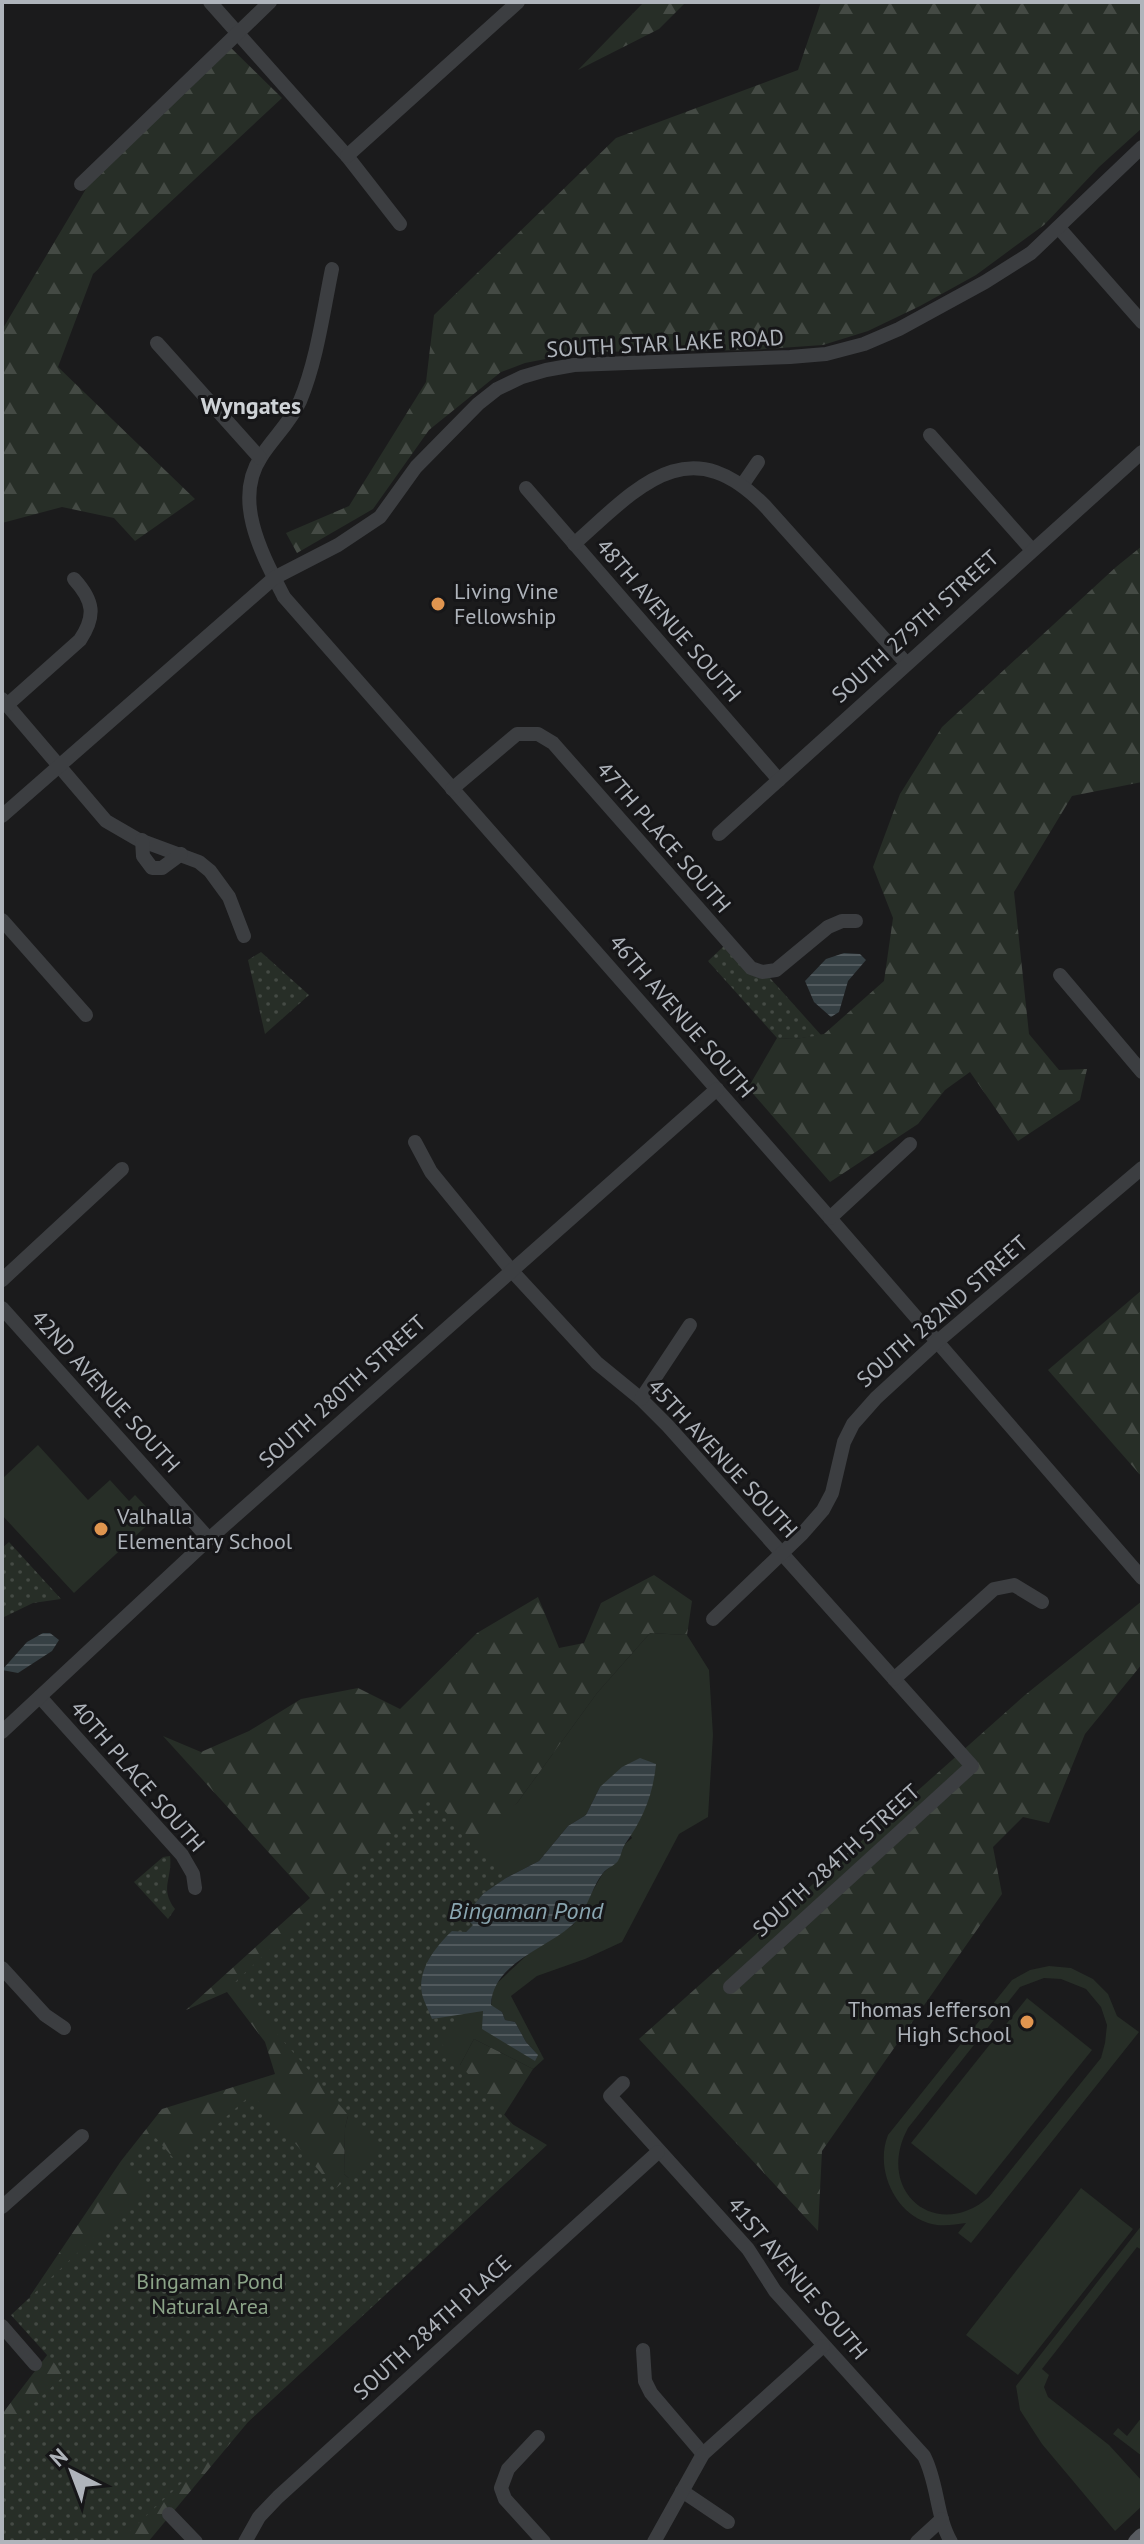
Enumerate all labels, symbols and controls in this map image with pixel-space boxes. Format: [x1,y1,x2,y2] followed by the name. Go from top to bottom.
[546,323,784,363] street label: SOUTH STAR LAKE ROAD
[201,390,301,421] district label: Wyngates
[590,533,748,707] street label: 48TH AVENUE SOUTH
[826,543,1004,709] street label: SOUTH 279TH STREET
[454,577,558,630] place label: Living Vine Fellowship
[429,595,447,613] marker: Living Vine Fellowship
[591,756,737,918] street label: 47TH PLACE SOUTH
[603,929,761,1103] street label: 46TH AVENUE SOUTH
[851,1229,1033,1393] street label: SOUTH 282ND STREET
[26,1304,186,1478] street label: 42ND AVENUE SOUTH
[253,1308,431,1474] street label: SOUTH 280TH STREET
[642,1373,804,1543] street label: 45TH AVENUE SOUTH
[116,1502,293,1555] place label: Valhalla Elementary School
[92,1520,110,1538] marker: Valhalla Elementary School
[65,1695,211,1857] street label: 40TH PLACE SOUTH
[747,1777,925,1943] street label: SOUTH 284TH STREET
[449,1895,604,1926] water label: Bingaman Pond
[848,1995,1012,2048] place label: Thomas Jefferson High School
[1018,2013,1036,2031] marker: Thomas Jefferson High School
[722,2191,874,2365] street label: 41ST AVENUE SOUTH
[347,2249,517,2405] street label: SOUTH 284TH PLACE
[136,2267,284,2320] park label: Bingaman Pond Natural Area
[32,2432,112,2512] north arrow
[44,2442,73,2472] text: N

